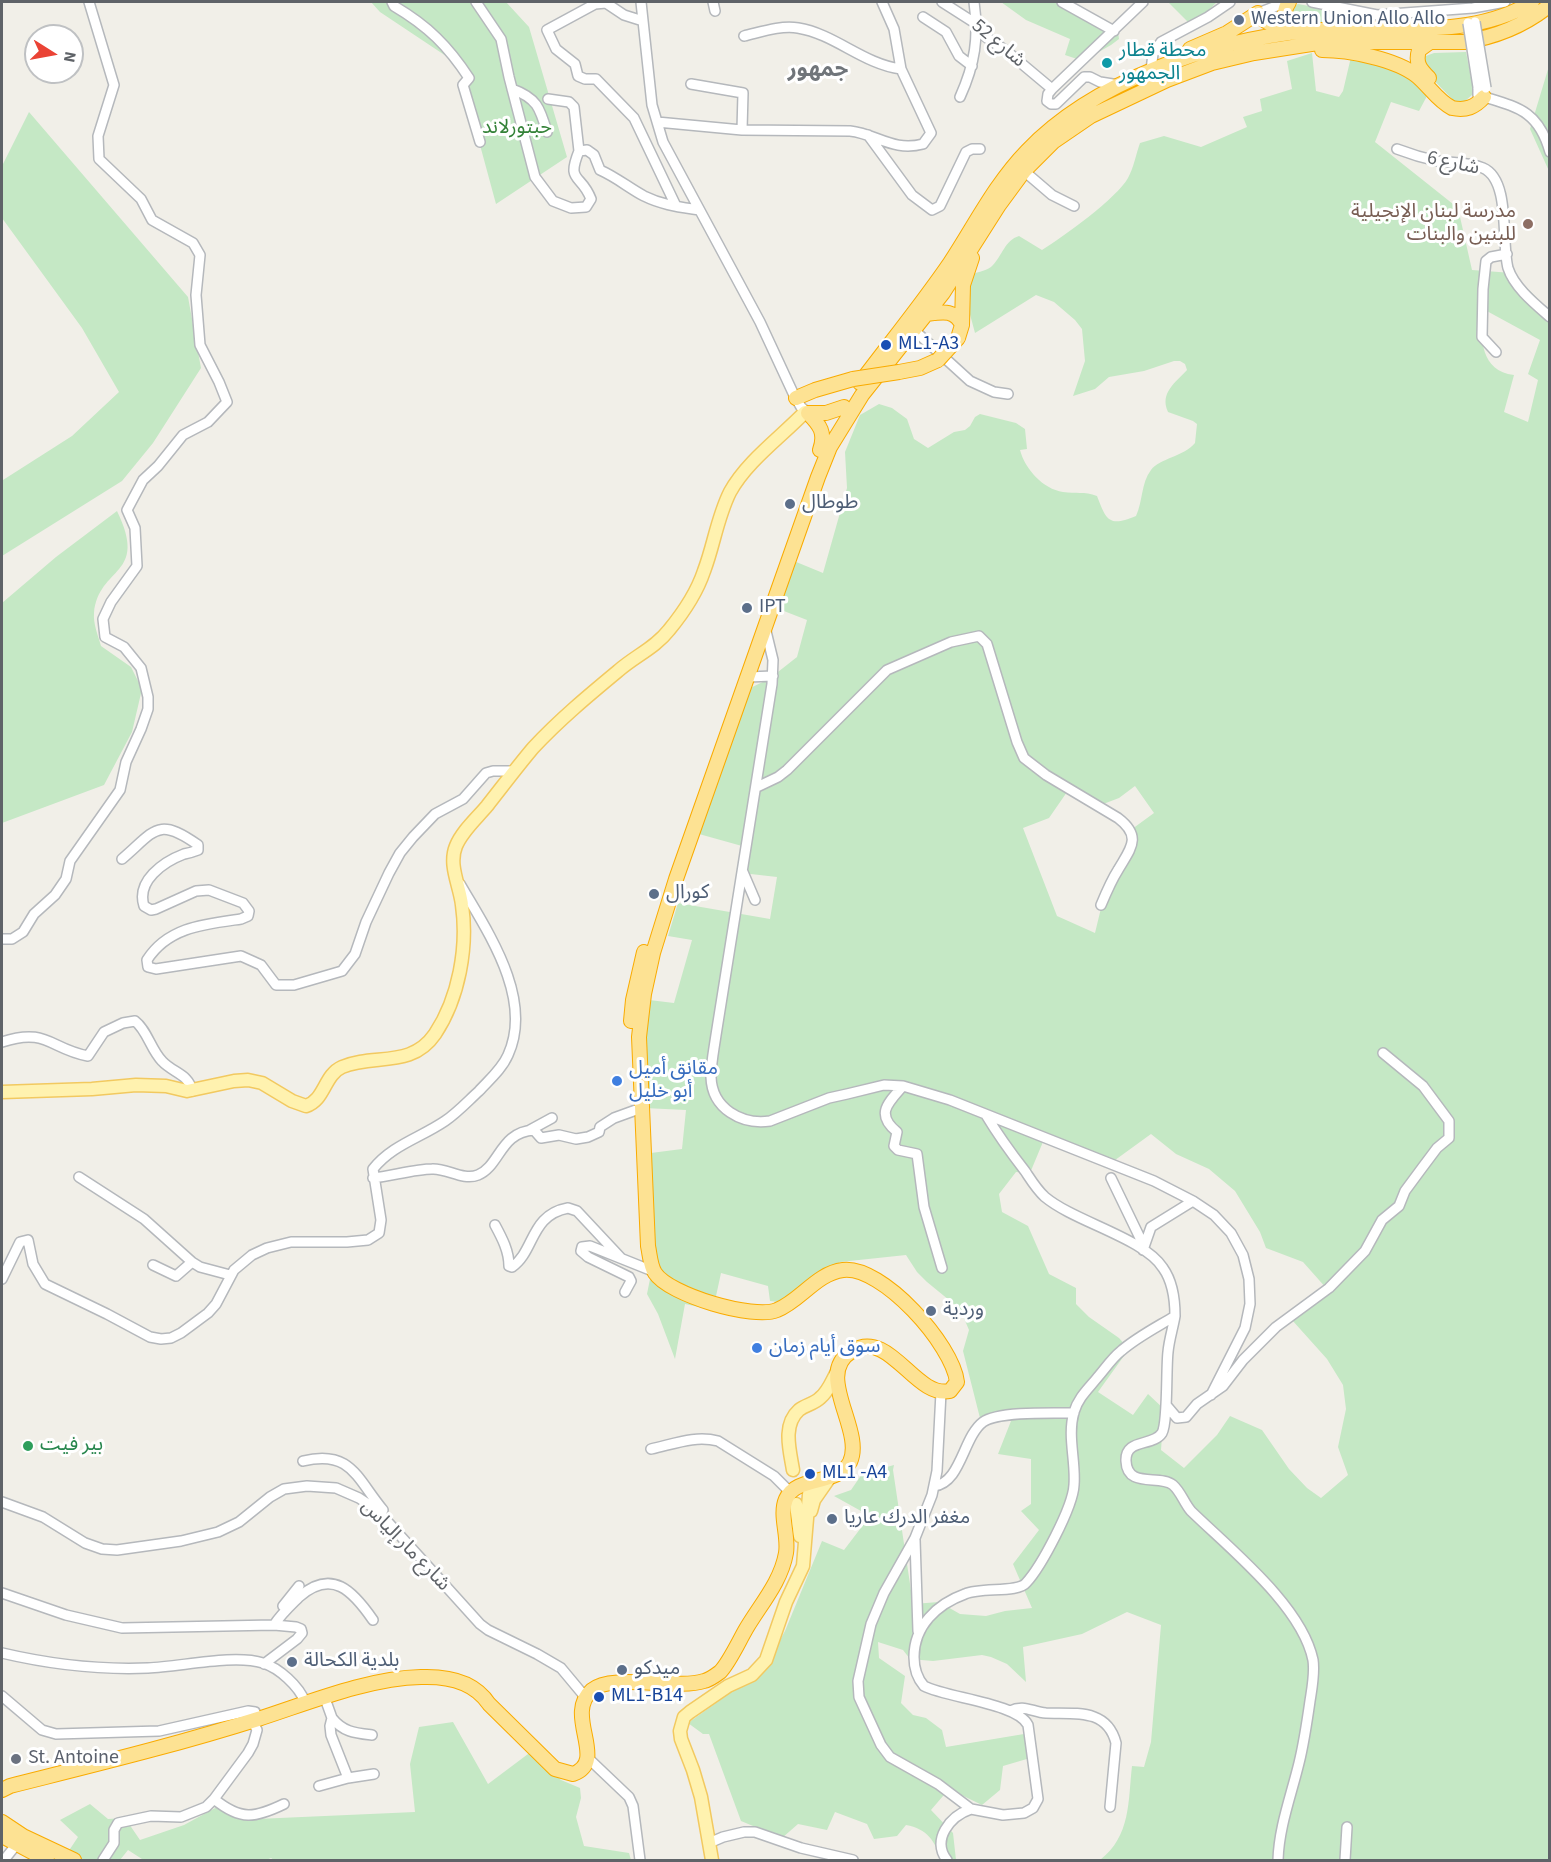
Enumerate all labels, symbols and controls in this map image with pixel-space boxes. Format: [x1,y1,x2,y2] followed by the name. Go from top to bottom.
[1251,8,1445,32] place label: Western Union Allo Allo
[1232,13,1246,27] marker: Western Union Allo Allo
[966,15,1030,73] street label: شارع 52
[24,24,84,84] north arrow
[1119,40,1206,87] place label: محطة قطار الجمهور
[58,50,82,64] text: N
[1100,56,1114,70] marker: محطة قطار الجمهور
[788,58,848,84] district label: جمهور
[482,117,552,141] park label: حبتورلاند
[1425,147,1481,181] street label: شارع 6
[1351,201,1516,248] place label: مدرسة لبنان الإنجيلية للبنين والبنات
[1521,217,1535,231] marker: مدرسة لبنان الإنجيلية للبنين والبنات
[898,333,959,357] place label: ML1-A3
[879,338,893,352] marker: ML1-A3
[802,492,858,516] place label: طوطال
[783,497,797,511] marker: طوطال
[759,596,786,620] place label: IPT
[740,601,754,615] marker: IPT
[666,882,709,906] place label: كورال
[647,887,661,901] marker: كورال
[629,1058,718,1105] place label: مقانق أميل أبو خليل
[610,1074,624,1088] marker: مقانق أميل أبو خليل
[943,1299,984,1323] place label: وردية
[924,1304,938,1318] marker: وردية
[769,1336,880,1360] place label: سوق أيام زمان
[750,1341,764,1355] marker: سوق أيام زمان
[40,1434,103,1458] place label: بير فيت
[21,1439,35,1453] marker: بير فيت
[822,1462,887,1486] place label: ML1 -A4
[803,1467,817,1481] marker: ML1 -A4
[355,1495,455,1597] street label: شارع مار إلياس
[844,1507,970,1531] place label: مغفر الدرك عاريا
[825,1512,839,1526] marker: مغفر الدرك عاريا
[304,1650,399,1674] place label: بلدية الكحالة
[285,1655,299,1669] marker: بلدية الكحالة
[634,1658,680,1682] place label: ميدكو
[615,1663,629,1677] marker: ميدكو
[611,1685,683,1709] place label: ML1-B14
[592,1690,606,1704] marker: ML1-B14
[28,1747,119,1771] place label: St. Antoine
[9,1752,23,1766] marker: St. Antoine

